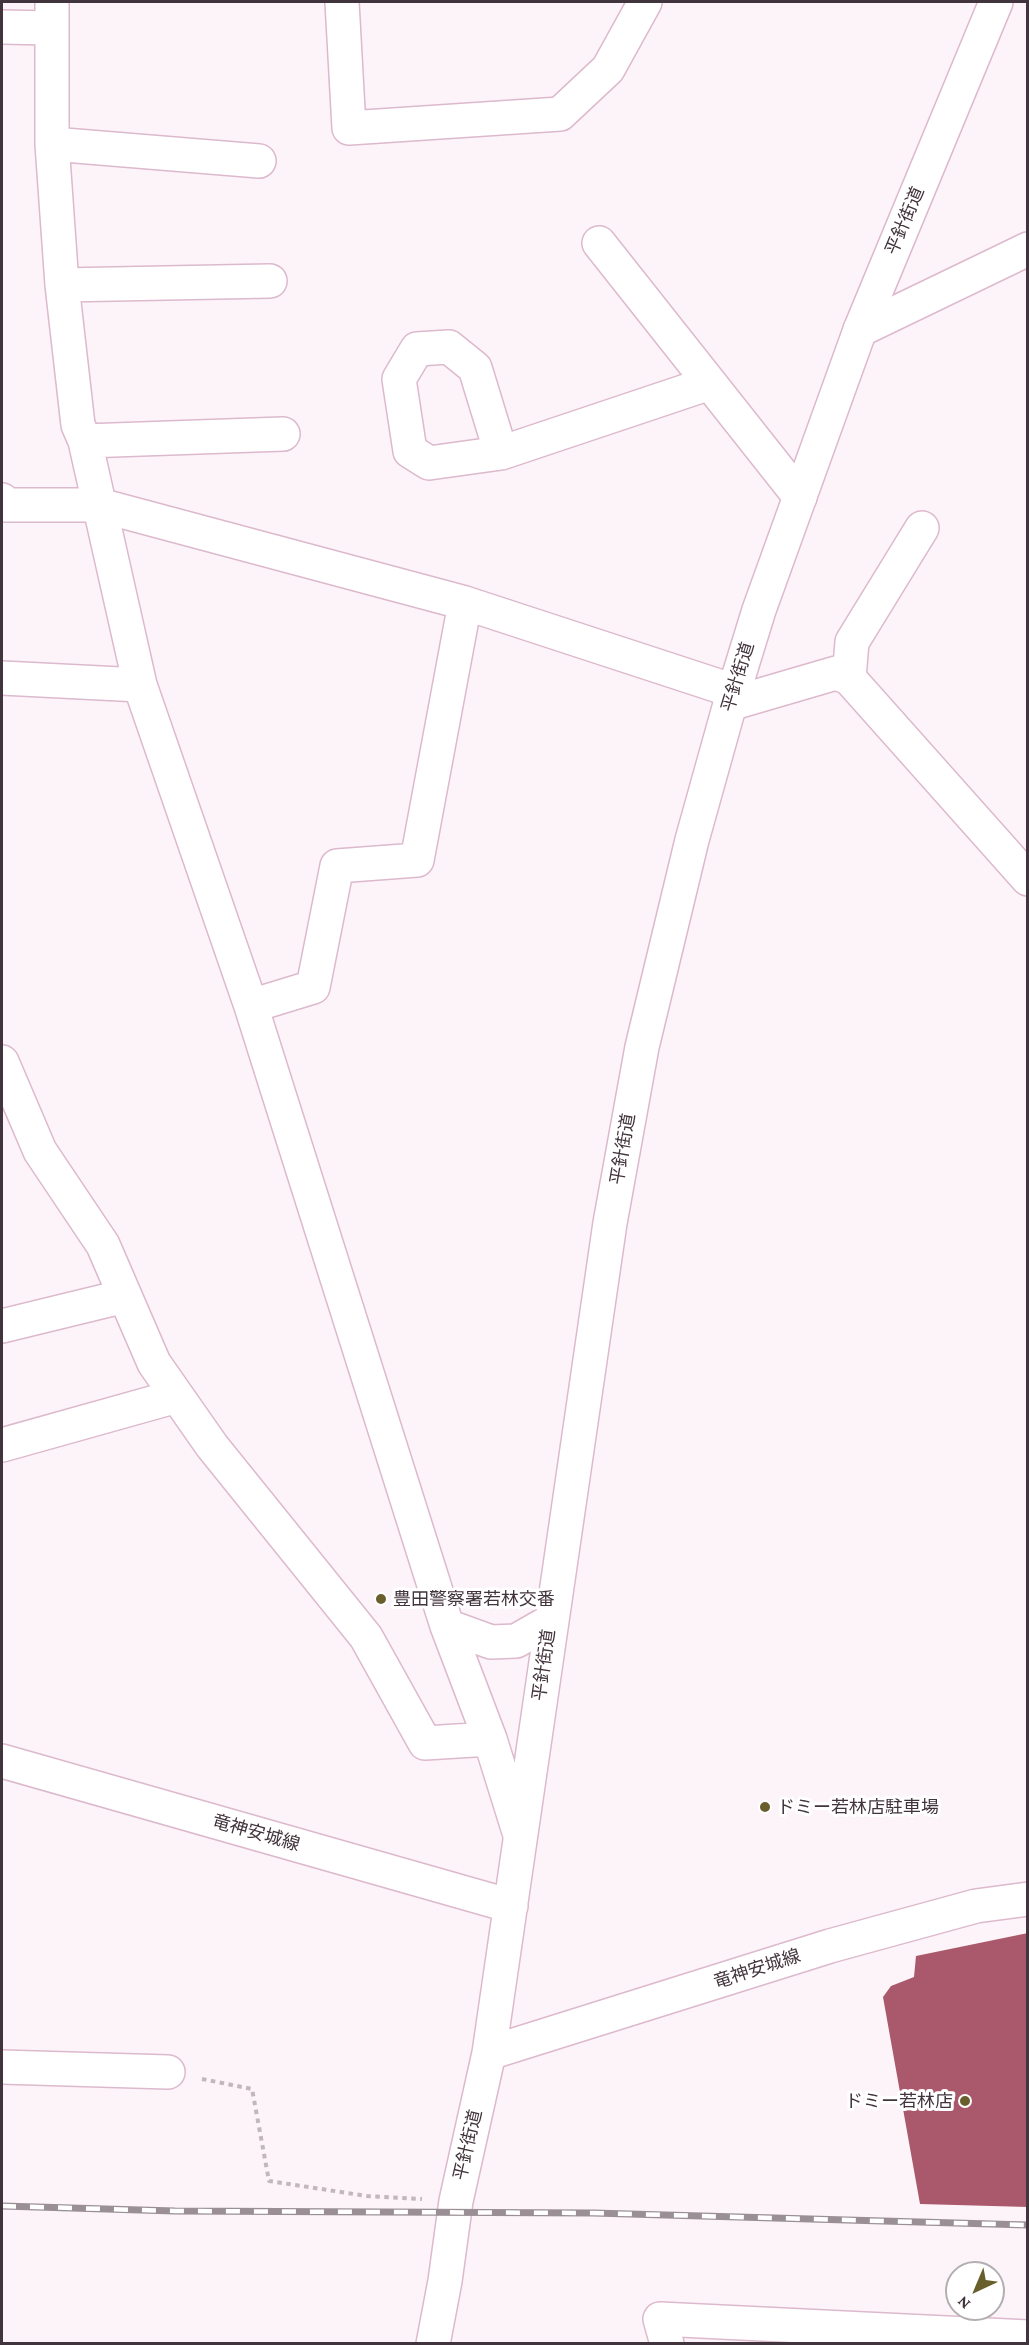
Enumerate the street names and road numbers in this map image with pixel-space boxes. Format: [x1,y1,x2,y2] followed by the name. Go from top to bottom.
[881,184,929,258] street label: 平針街道
[717,639,759,715] street label: 平針街道
[606,1112,640,1186] street label: 平針街道
[528,1628,560,1702] street label: 平針街道
[210,1810,302,1856] street label: 竜神安城線
[711,1945,803,1993] street label: 竜神安城線
[449,2107,487,2183] street label: 平針街道

